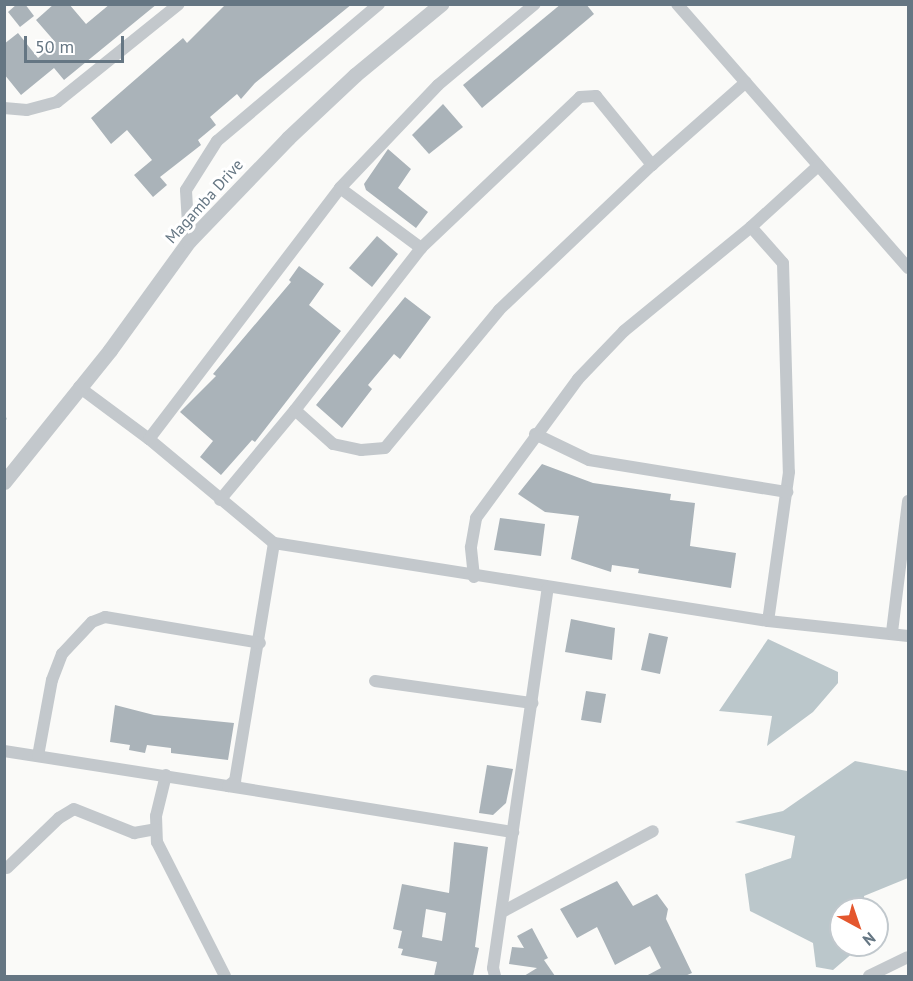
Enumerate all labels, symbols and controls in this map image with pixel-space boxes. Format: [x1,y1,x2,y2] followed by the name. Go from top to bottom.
[27,24,128,62] scale bar
[35,35,74,58] text: 50 m
[161,155,247,247] street label: Magamba Drive
[829,897,889,957] north arrow
[859,928,880,950] text: N

